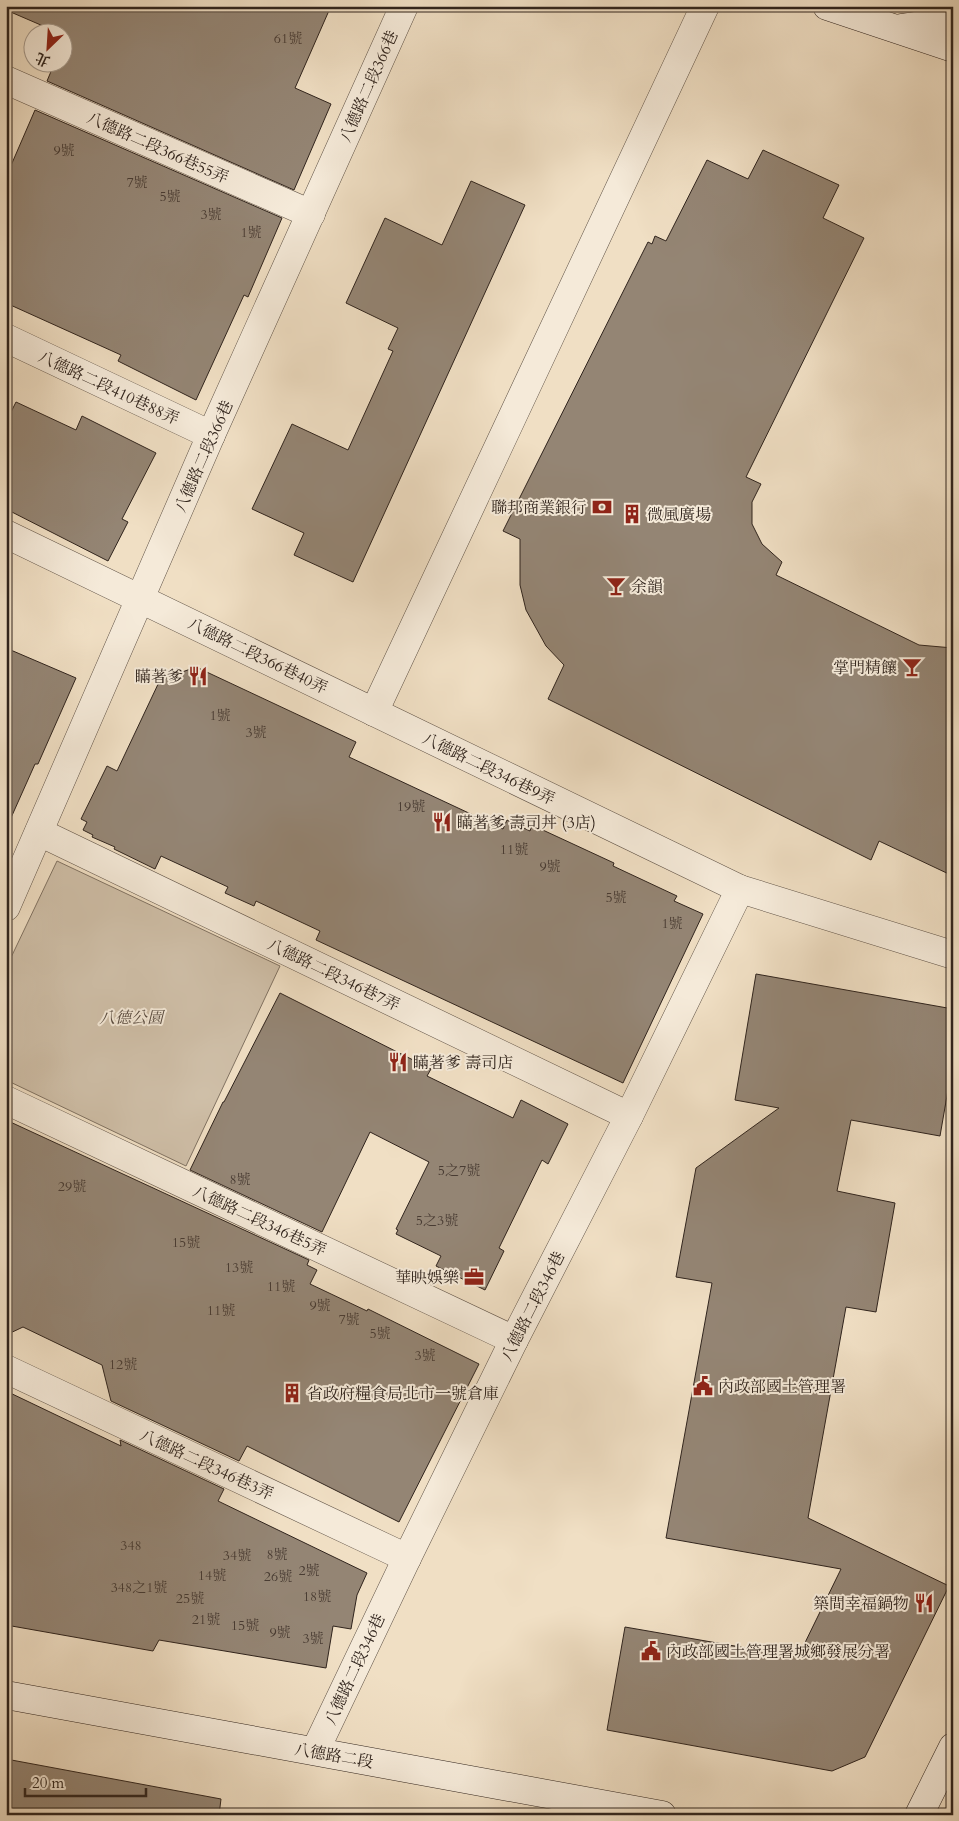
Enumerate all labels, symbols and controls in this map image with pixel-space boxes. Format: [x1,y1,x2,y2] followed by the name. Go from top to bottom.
[22,22,72,72] north arrow
[334,27,403,146] street label: 八德路二段366巷
[274,29,302,48] house number: 61號
[32,48,53,71] text: 北
[83,107,232,189] street label: 八德路二段366巷55弄
[53,141,75,160] house number: 9號
[126,173,148,192] house number: 7號
[159,187,181,206] house number: 5號
[200,205,222,224] house number: 3號
[240,223,262,242] house number: 1號
[35,346,183,430] street label: 八德路二段410巷88弄
[169,397,238,516] street label: 八德路二段366巷
[591,496,613,518] bank icon: 聯邦商業銀行
[491,497,587,519] place label: 聯邦商業銀行
[621,503,643,525] building icon: 微風廣場
[647,504,711,526] place label: 微風廣場
[605,575,627,597] bar icon: 余韻
[631,576,663,598] place label: 余韻
[184,612,331,699] street label: 八德路二段366巷40弄
[901,656,923,678] bar icon: 掌門精饟
[833,657,897,679] place label: 掌門精饟
[187,665,209,687] restaurant icon: 瞞著爹
[135,666,183,688] place label: 瞞著爹
[209,706,231,725] house number: 1號
[245,723,267,742] house number: 3號
[419,727,558,811] street label: 八德路二段346巷9弄
[397,797,425,816] house number: 19號
[431,811,453,833] restaurant icon: 瞞著爹 壽司丼 (3店)
[457,812,596,834] place label: 瞞著爹 壽司丼 (3店)
[500,840,528,859] house number: 11號
[539,857,561,876] house number: 9號
[605,888,627,907] house number: 5號
[661,914,683,933] house number: 1號
[264,933,403,1017] street label: 八德路二段346巷7弄
[99,1007,166,1029] park label: 八德公園
[387,1051,409,1073] restaurant icon: 瞞著爹 壽司店
[413,1052,513,1074] place label: 瞞著爹 壽司店
[438,1161,480,1180] house number: 5之7號
[229,1170,251,1189] house number: 8號
[58,1177,86,1196] house number: 29號
[189,1180,330,1261] street label: 八德路二段346巷5弄
[416,1211,458,1230] house number: 5之3號
[172,1233,200,1252] house number: 15號
[496,1248,570,1365] street label: 八德路二段346巷
[225,1258,253,1277] house number: 13號
[463,1266,485,1288] office icon: 華映娛樂
[395,1267,459,1289] place label: 華映娛樂
[267,1277,295,1296] house number: 11號
[309,1296,331,1315] house number: 9號
[207,1301,235,1320] house number: 11號
[338,1310,360,1329] house number: 7號
[369,1324,391,1343] house number: 5號
[414,1346,436,1365] house number: 3號
[109,1355,137,1374] house number: 12號
[692,1375,714,1397] public building icon: 內政部國土管理署
[718,1376,846,1398] place label: 內政部國土管理署
[281,1382,303,1404] building icon: 省政府糧食局北市一號倉庫
[307,1383,499,1405] place label: 省政府糧食局北市一號倉庫
[136,1424,277,1505] street label: 八德路二段346巷3弄
[120,1536,142,1555] house number: 348
[266,1545,288,1564] house number: 8號
[223,1546,251,1565] house number: 34號
[298,1561,320,1580] house number: 2號
[198,1566,226,1585] house number: 14號
[264,1567,292,1586] house number: 26號
[111,1578,167,1597] house number: 348之1號
[303,1587,331,1606] house number: 18號
[176,1589,204,1608] house number: 25號
[913,1592,935,1614] restaurant icon: 築間幸福鍋物
[813,1593,909,1615] place label: 築間幸福鍋物
[192,1610,220,1629] house number: 21號
[319,1610,390,1729] street label: 八德路二段346巷
[231,1616,259,1635] house number: 15號
[269,1623,291,1642] house number: 9號
[302,1629,324,1648] house number: 3號
[640,1640,662,1662] public building icon: 內政部國土管理署城鄉發展分署
[666,1641,890,1663] place label: 內政部國土管理署城鄉發展分署
[293,1738,375,1774] street label: 八德路二段
[25,1766,146,1798] scale bar
[32,1773,64,1793] text: 20 m

